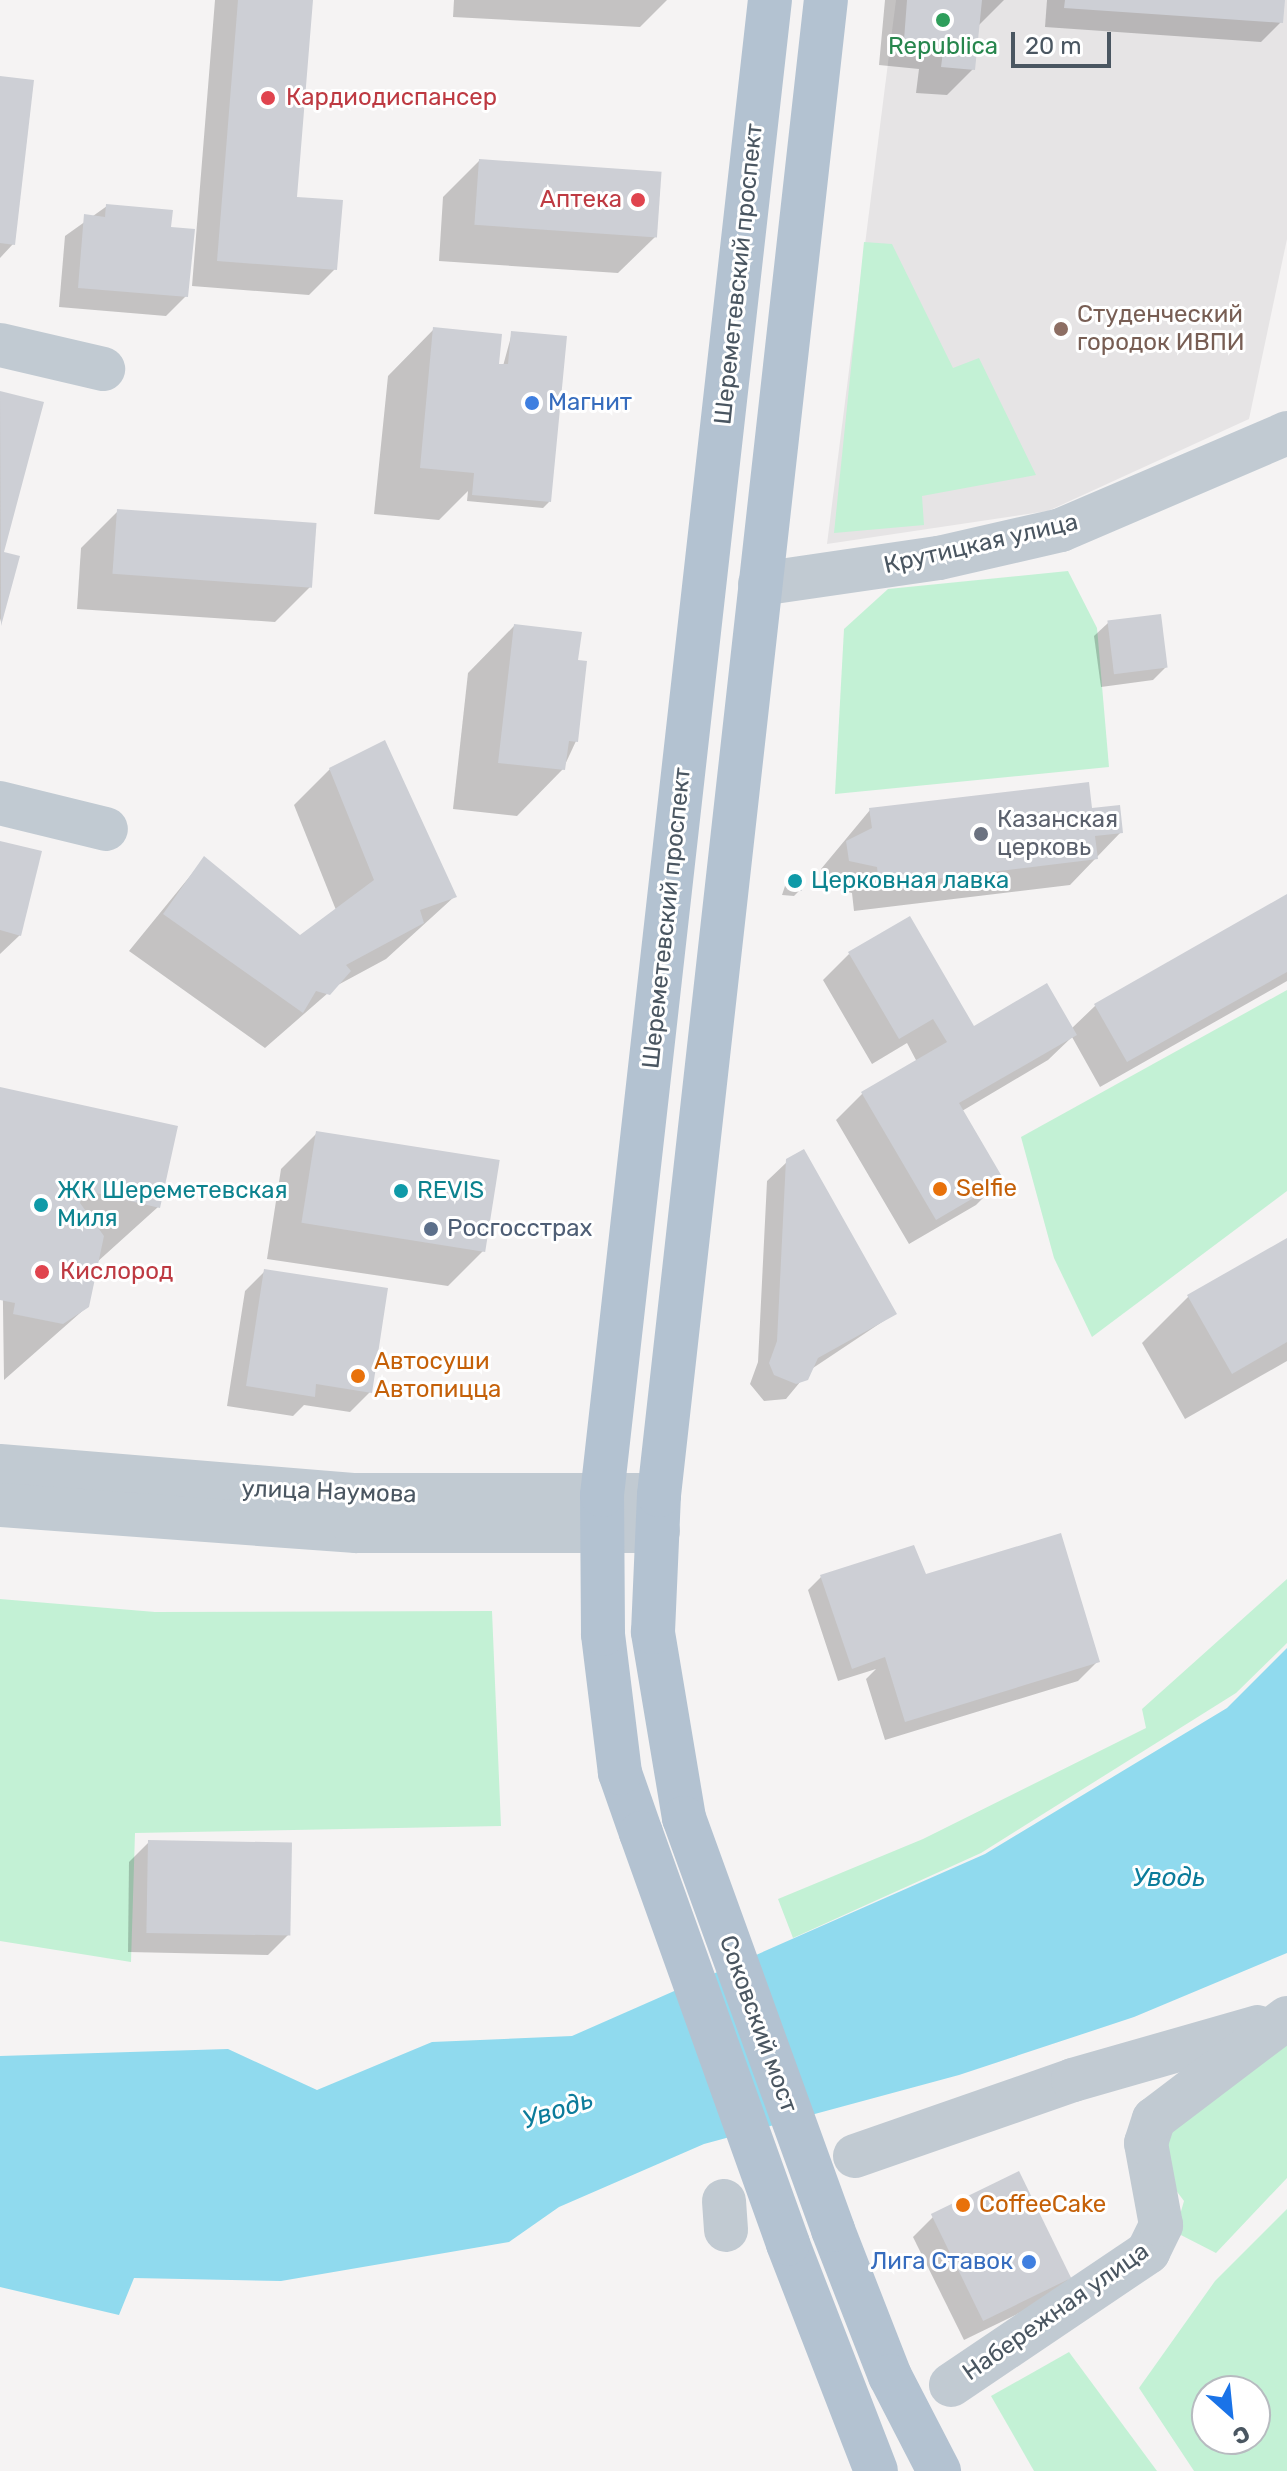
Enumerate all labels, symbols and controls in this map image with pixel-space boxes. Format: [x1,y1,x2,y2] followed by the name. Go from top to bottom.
[934,11,952,29] marker: Republica
[1015,16,1115,66] scale bar
[1025,32,1082,60] text: 20 m
[888,33,998,61] place label: Republica
[286,84,497,112] place label: Кардиодиспансер
[257,87,279,109] marker: Кардиодиспансер
[709,122,769,426] street label: Шереметевский проспект
[540,186,622,214] place label: Аптека
[629,191,647,209] marker: Аптека
[1077,301,1245,357] place label: Студенческий городок ИВПИ
[1052,320,1070,338] marker: Студенческий городок ИВПИ
[548,389,632,417] place label: Магнит
[523,394,541,412] marker: Магнит
[881,508,1081,580] street label: Крутицкая улица
[637,766,697,1070] street label: Шереметевский проспект
[997,806,1118,862] place label: Казанская церковь
[972,825,990,843] marker: Казанская церковь
[811,867,1009,895] place label: Церковная лавка
[786,872,804,890] marker: Церковная лавка
[956,1175,1017,1203] place label: Selfie
[57,1177,288,1233] place label: ЖК Шереметевская Миля
[417,1177,484,1205] place label: REVIS
[931,1180,949,1198] marker: Selfie
[392,1182,410,1200] marker: REVIS
[32,1196,50,1214] marker: ЖК Шереметевская Миля
[447,1215,593,1243] place label: Росгосстрах
[422,1220,440,1238] marker: Росгосстрах
[60,1258,173,1286] place label: Кислород
[31,1261,53,1283] marker: Кислород
[374,1348,501,1404] place label: Автосуши Автопицца
[349,1367,367,1385] marker: Автосуши Автопицца
[241,1475,417,1509] street label: улица Наумова
[1133,1862,1205,1894] water label: Уводь
[713,1932,803,2116] street label: Соковский мост
[519,2084,597,2136] water label: Уводь
[979,2191,1106,2219] place label: CoffeeCake
[954,2196,972,2214] marker: CoffeeCake
[957,2237,1155,2387] street label: Набережная улица
[870,2248,1013,2276] place label: Лига Ставок
[1020,2253,1038,2271] marker: Лига Ставок
[1191,2375,1271,2455] north arrow
[1228,2420,1254,2451] text: С

